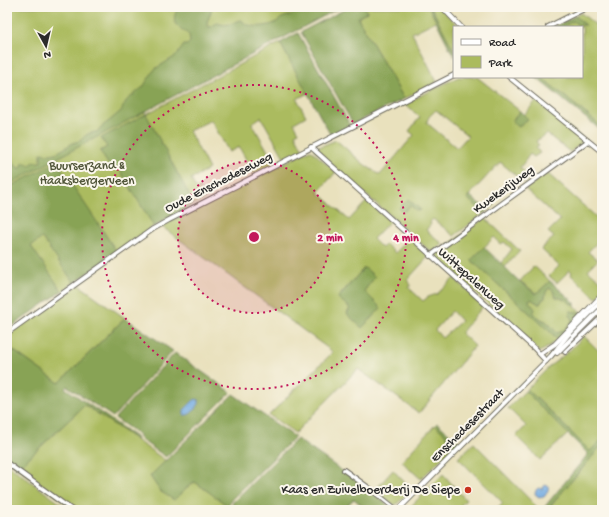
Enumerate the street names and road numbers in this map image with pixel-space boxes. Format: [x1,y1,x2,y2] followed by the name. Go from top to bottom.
[163,149,275,217] street label: Oude Enschedeseweg
[471,163,537,217] street label: Kwekerijweg
[434,245,508,313] street label: Wittepalenweg
[428,385,509,466] street label: Enschedesestraat

